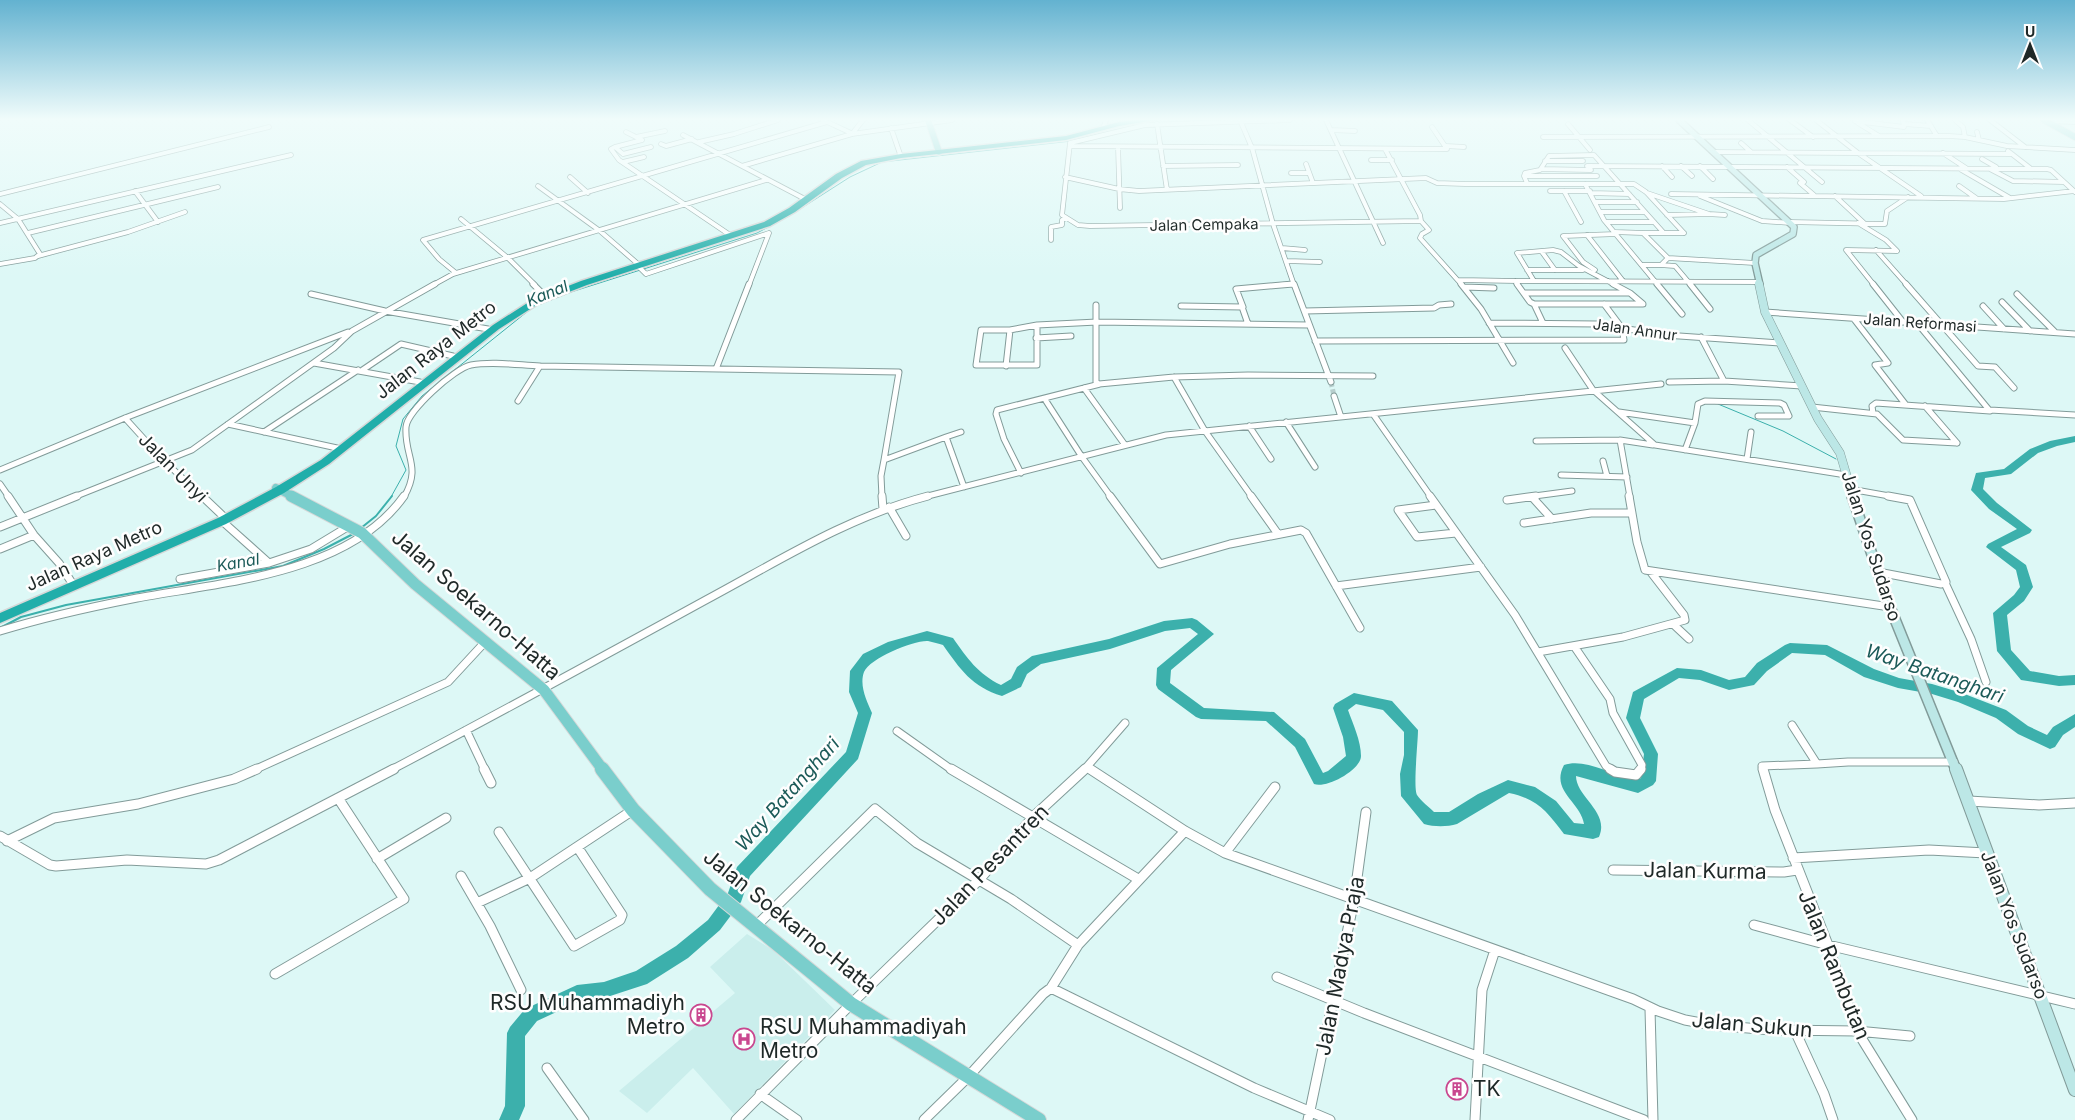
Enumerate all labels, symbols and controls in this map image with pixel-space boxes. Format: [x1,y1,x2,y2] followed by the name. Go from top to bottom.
[2005,20,2055,70] north arrow
[2025,23,2035,40] text: U
[1149,214,1259,235] street label: Jalan Cempaka
[523,276,571,310] water label: Kanal
[371,296,500,403] street label: Jalan Raya Metro
[1863,309,1977,336] street label: Jalan Reformasi
[1592,314,1679,345] street label: Jalan Annur
[135,429,212,506] street label: Jalan Unyi
[1837,468,1906,624] street label: Jalan Yos Sudarso
[22,516,165,595] street label: Jalan Raya Metro
[387,524,566,685] street label: Jalan Soekarno-Hatta
[215,548,261,576] water label: Kanal
[1863,639,2007,708] water label: Way Batanghari
[730,733,845,856] water label: Way Batanghari
[925,799,1054,930] street label: Jalan Pesantren
[699,844,882,999] street label: Jalan Soekarno-Hatta
[1977,848,2052,1002] street label: Jalan Yos Sudarso
[1643,857,1767,884] street label: Jalan Kurma
[1310,874,1369,1058] street label: Jalan Madya Praja
[1793,886,1876,1043] street label: Jalan Rambutan
[490,990,685,1039] place label: RSU Muhammadiyh Metro
[689,1003,713,1027] building icon: RSU Muhammadiyh Metro
[1691,1007,1814,1042] street label: Jalan Sukun
[760,1014,967,1063] place label: RSU Muhammadiyah Metro
[732,1027,756,1051] hospital icon: RSU Muhammadiyah Metro
[1473,1076,1501,1101] place label: TK
[1445,1077,1469,1101] building icon: TK

